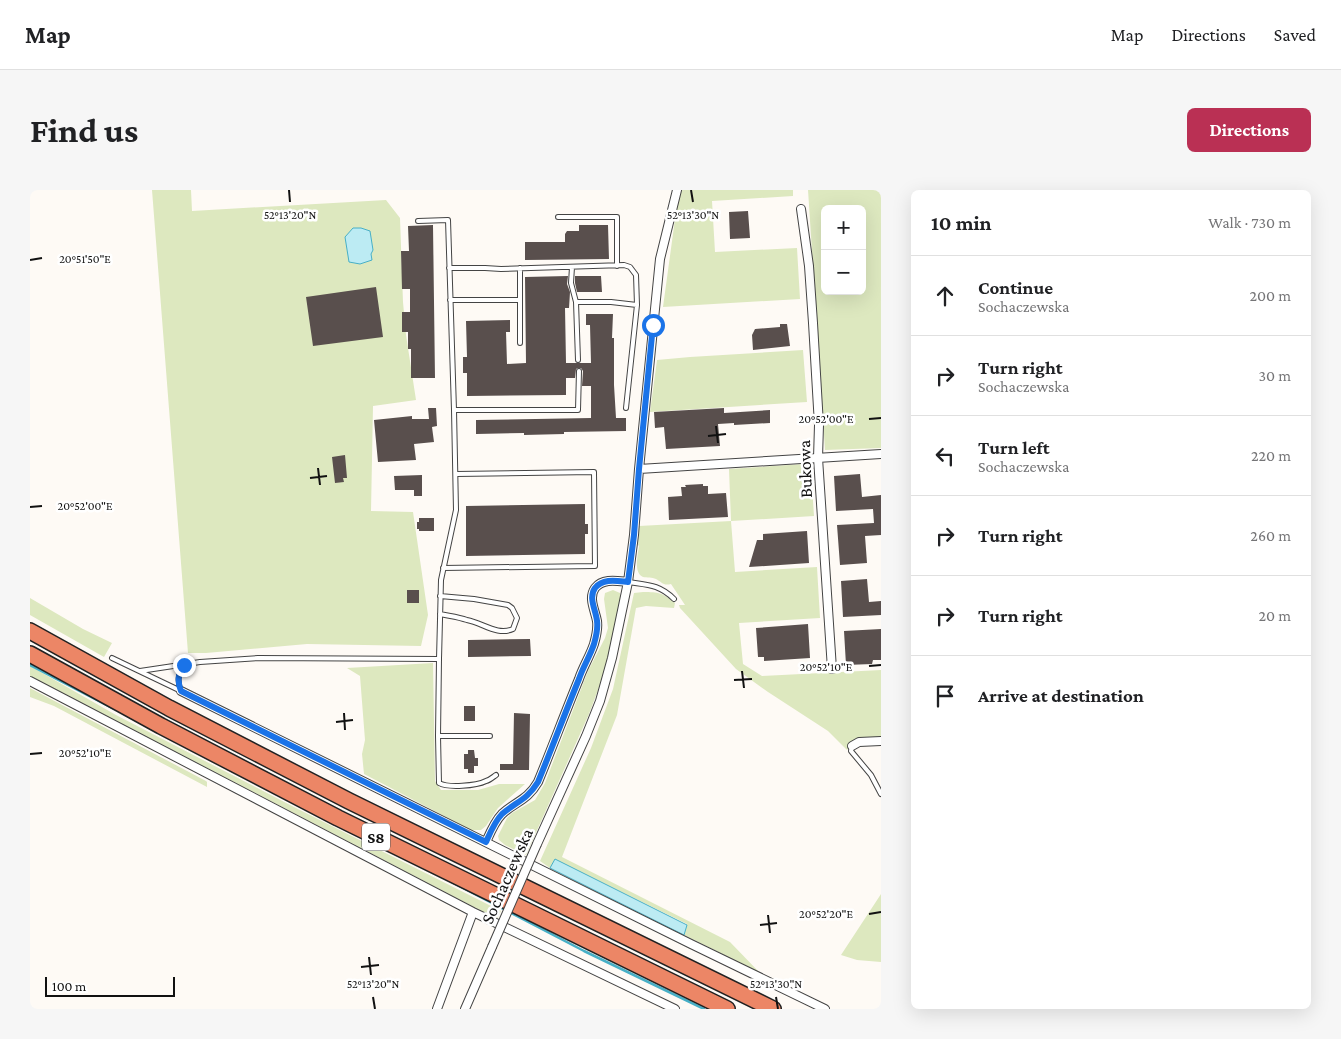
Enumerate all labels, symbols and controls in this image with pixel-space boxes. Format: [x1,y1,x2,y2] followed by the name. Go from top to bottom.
[25,21,71,48] text: Map
[1111,25,1143,45] text: Map
[1171,25,1246,45] text: Directions
[1274,25,1316,45] text: Saved
[1187,108,1311,152] button: Directions
[30,111,138,150] text: Find us
[821,205,866,295] map controls
[821,205,866,250] button: +
[264,208,316,222] text: 52°13'20"N
[667,208,719,222] text: 52°13'30"N
[931,211,992,235] text: 10 min
[1208,214,1291,231] text: Walk · 730 m
[821,250,866,295] button: −
[59,252,111,266] text: 20°51'50"E
[978,277,1053,298] text: Continue
[931,282,959,310] icon: ahead
[1249,287,1291,304] text: 200 m
[978,298,1069,315] text: Sochaczewska
[642,314,665,337] route start
[978,357,1063,378] text: Turn right
[931,362,959,390] icon: right
[1259,367,1291,384] text: 30 m
[978,378,1069,395] text: Sochaczewska
[799,412,854,426] text: 20°52'00"E
[978,437,1050,458] text: Turn left
[794,440,816,498] street label: Bukowa
[931,442,959,470] icon: left
[1251,447,1291,464] text: 220 m
[978,458,1069,475] text: Sochaczewska
[58,499,113,513] text: 20°52'00"E
[931,522,959,550] icon: right
[978,525,1063,546] text: Turn right
[1250,527,1291,544] text: 260 m
[931,602,959,630] icon: right
[978,605,1063,626] text: Turn right
[1258,607,1291,624] text: 20 m
[173,654,196,677] route end
[800,660,853,674] text: 20°52'10"E
[931,682,959,710] icon: arrive
[978,685,1144,706] text: Arrive at destination
[59,746,112,760] text: 20°52'10"E
[362,824,390,850] road number: S8
[477,825,537,927] street label: Sochaczewska
[799,907,854,921] text: 20°52'20"E
[45,974,175,997] scale bar
[347,977,399,991] text: 52°13'20"N
[750,977,802,991] text: 52°13'30"N
[52,978,86,994] text: 100 m

